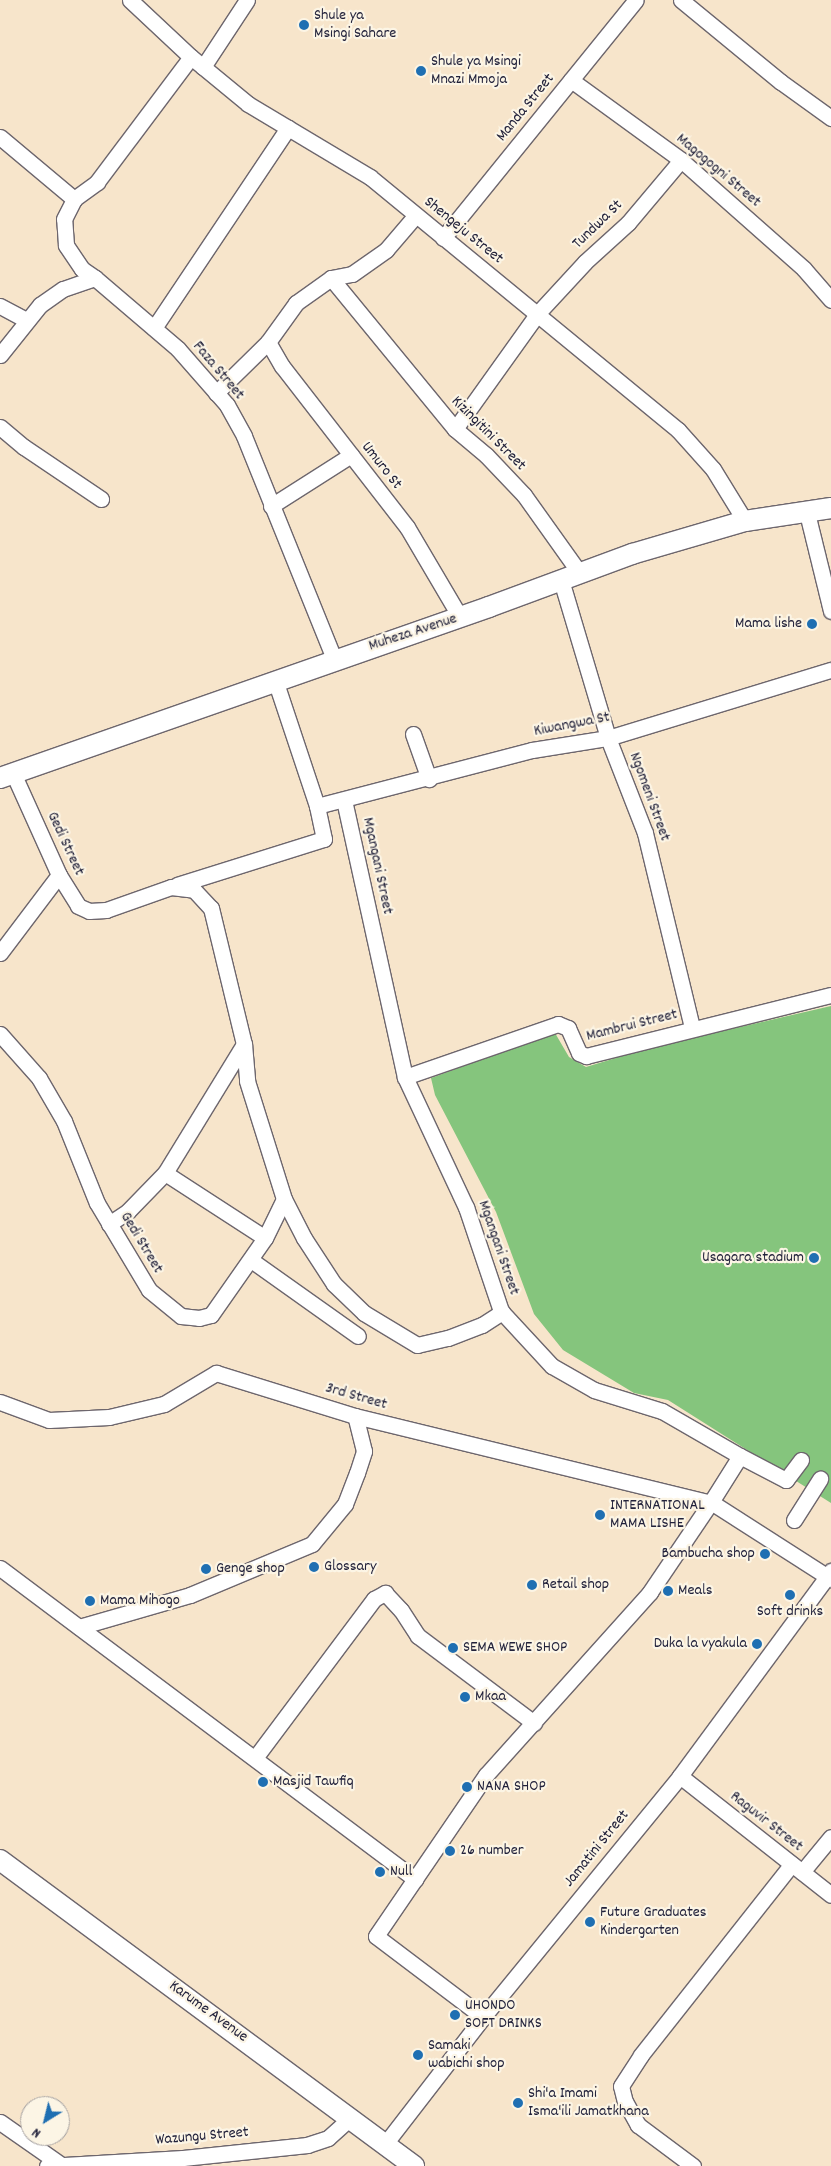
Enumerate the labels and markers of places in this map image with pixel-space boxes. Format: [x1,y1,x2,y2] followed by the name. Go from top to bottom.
[314,6,396,44] place label: Shule ya Msingi Sahare
[298,19,310,31] marker: Shule ya Msingi Sahare
[431,52,521,90] place label: Shule ya Msingi Mnazi Mmoja
[415,65,427,77] marker: Shule ya Msingi Mnazi Mmoja
[735,614,802,634] place label: Mama lishe
[806,618,818,630] marker: Mama lishe
[702,1248,804,1268] place label: Usagara stadium
[808,1252,820,1264] marker: Usagara stadium
[610,1496,705,1534] place label: INTERNATIONAL MAMA LISHE
[594,1509,606,1521] marker: INTERNATIONAL MAMA LISHE
[662,1544,755,1564] place label: Bambucha shop
[759,1548,771,1560] marker: Bambucha shop
[324,1557,376,1577] place label: Glossary
[216,1559,285,1579] place label: Genge shop
[308,1561,320,1573] marker: Glossary
[200,1563,212,1575] marker: Genge shop
[542,1575,609,1595] place label: Retail shop
[526,1579,538,1591] marker: Retail shop
[678,1581,712,1601] place label: Meals
[662,1585,674,1597] marker: Meals
[784,1589,796,1601] marker: Soft drinks
[100,1591,180,1611] place label: Mama Mihogo
[84,1595,96,1607] marker: Mama Mihogo
[757,1602,823,1622] place label: Soft drinks
[654,1634,747,1654] place label: Duka la vyakula
[463,1638,567,1658] place label: SEMA WEWE SHOP
[751,1638,763,1650] marker: Duka la vyakula
[447,1642,459,1654] marker: SEMA WEWE SHOP
[475,1687,506,1707] place label: Mkaa
[459,1691,471,1703] marker: Mkaa
[273,1772,354,1792] place label: Masjid Tawfiq
[257,1776,269,1788] marker: Masjid Tawfiq
[477,1777,546,1797] place label: NANA SHOP
[461,1781,473,1793] marker: NANA SHOP
[460,1841,524,1861] place label: 26 number
[444,1845,456,1857] marker: 26 number
[390,1862,412,1882] place label: Null
[374,1866,386,1878] marker: Null
[600,1903,707,1941] place label: Future Graduates Kindergarten
[584,1916,596,1928] marker: Future Graduates Kindergarten
[465,1996,542,2034] place label: UHONDO SOFT DRINKS
[449,2009,461,2021] marker: UHONDO SOFT DRINKS
[428,2036,505,2074] place label: Samaki wabichi shop
[412,2049,424,2061] marker: Samaki wabichi shop
[528,2084,649,2122] place label: Shi'a Imami Isma'ili Jamatkhana
[512,2097,524,2109] marker: Shi'a Imami Isma'ili Jamatkhana

